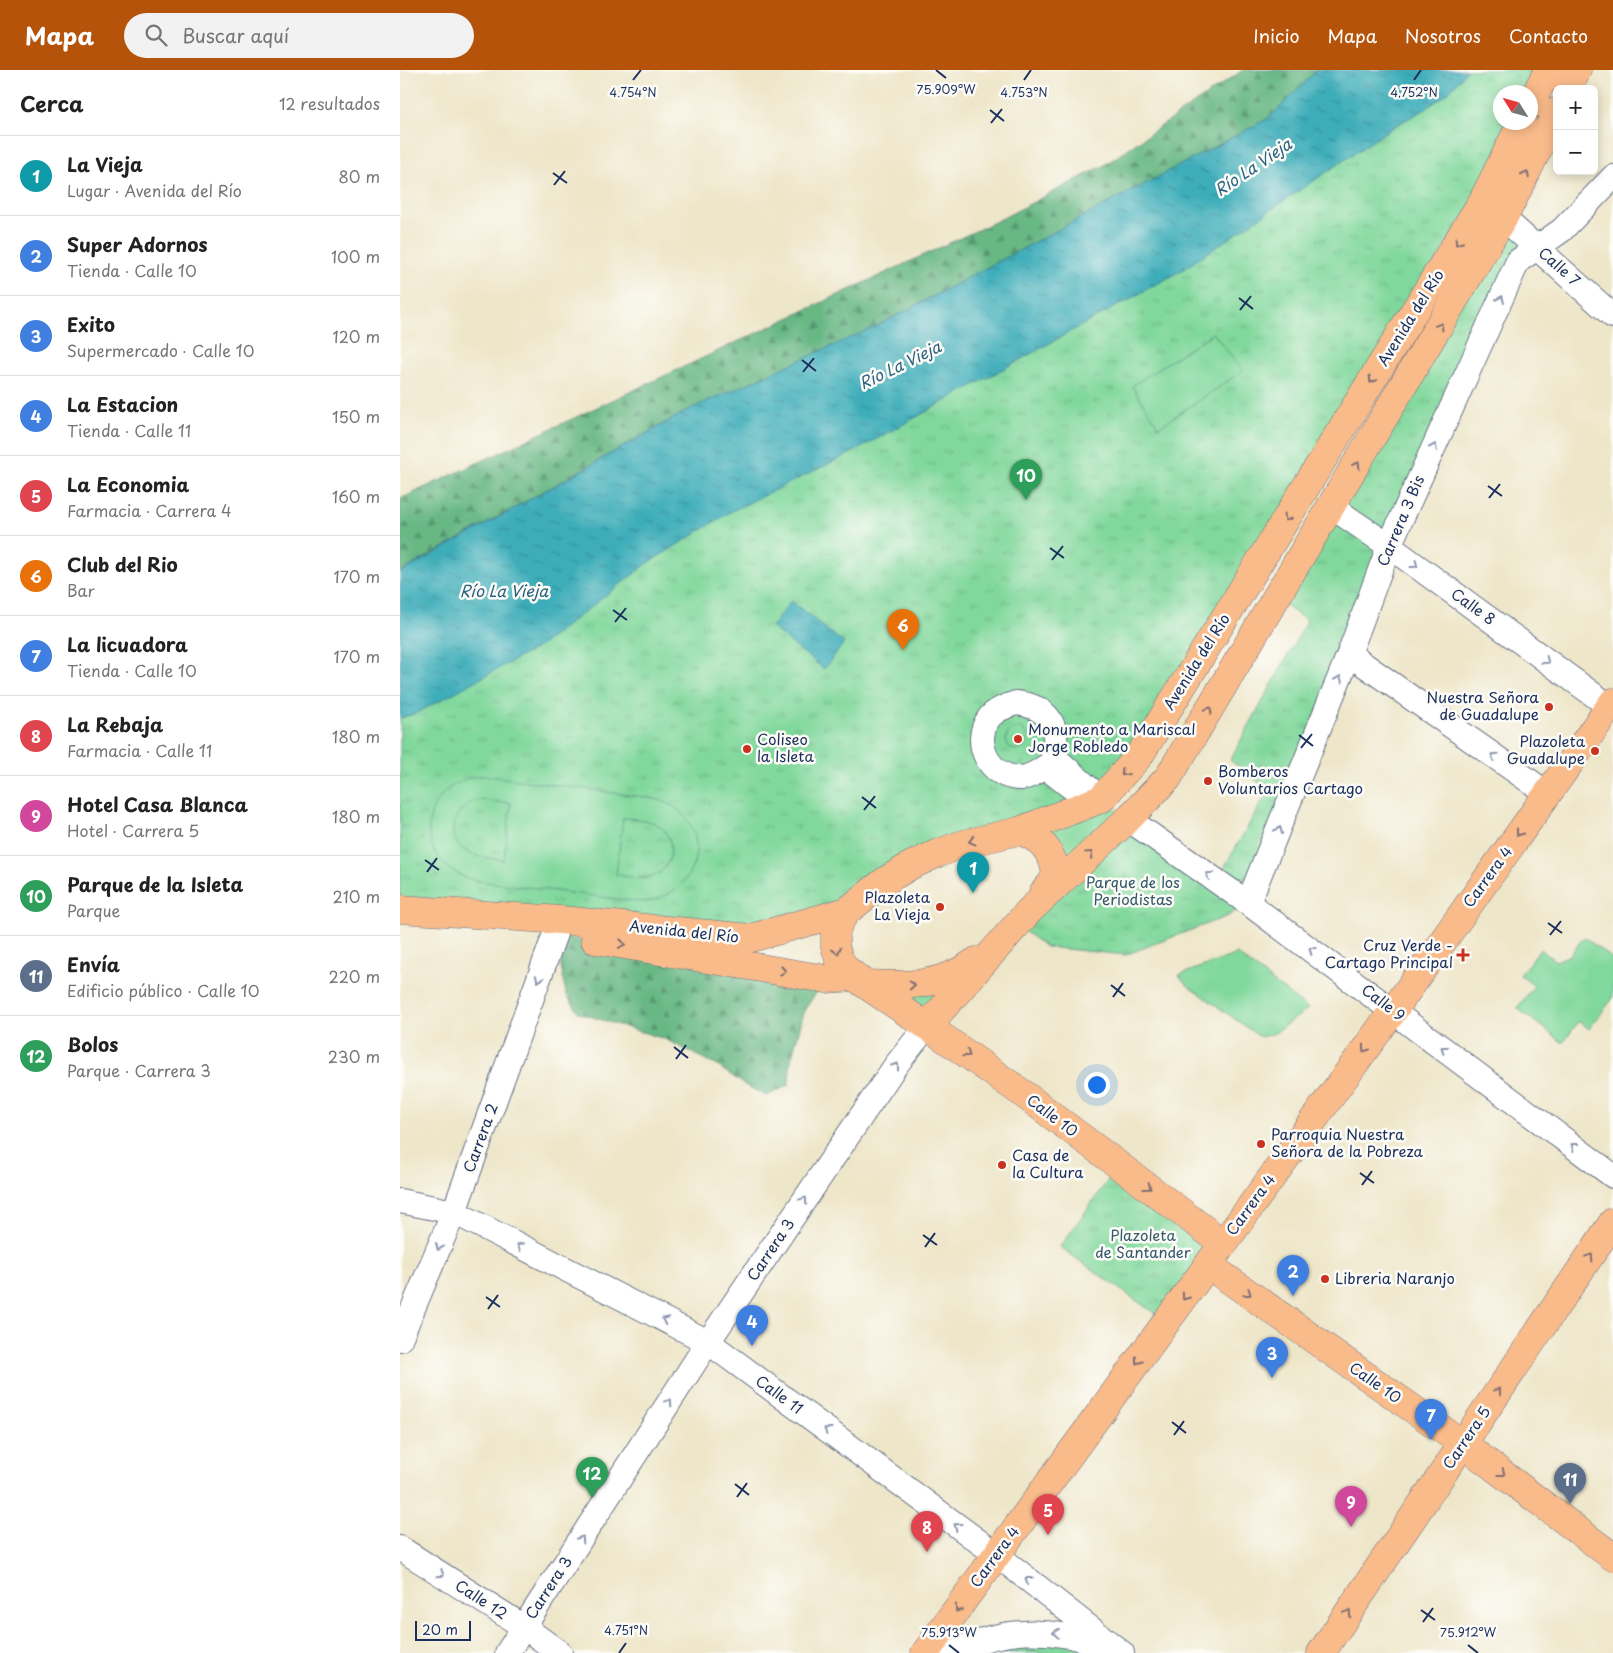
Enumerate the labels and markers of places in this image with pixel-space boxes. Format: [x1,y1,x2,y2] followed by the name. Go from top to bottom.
[1010,459,1042,500] pin: 10
[887,609,919,650] pin: 6
[1427,685,1539,725] place label: Nuestra Señora de Guadalupe
[1543,701,1555,713] marker: Nuestra Señora de Guadalupe
[1028,717,1196,757] place label: Monumento a Mariscal Jorge Robledo
[757,727,814,767] place label: Coliseo la Isleta
[1507,729,1586,769] place label: Plazoleta Guadalupe
[1012,733,1024,745] marker: Monumento a Mariscal Jorge Robledo
[741,743,753,755] marker: Coliseo la Isleta
[1589,745,1601,757] marker: Plazoleta Guadalupe
[1218,759,1363,799] place label: Bomberos Voluntarios Cartago
[1202,775,1214,787] marker: Bomberos Voluntarios Cartago
[957,852,989,893] pin: 1
[865,885,931,925] place label: Plazoleta La Vieja
[934,901,946,913] marker: Plazoleta La Vieja
[1325,933,1453,973] place label: Cruz Verde - Cartago Principal
[1457,949,1469,961] marker: Cruz Verde - Cartago Principal
[1271,1122,1423,1162] place label: Parroquia Nuestra Señora de la Pobreza
[1255,1138,1267,1150] marker: Parroquia Nuestra Señora de la Pobreza
[1012,1143,1084,1183] place label: Casa de la Cultura
[996,1159,1008,1171] marker: Casa de la Cultura
[1277,1255,1309,1296] pin: 2
[1335,1266,1455,1289] place label: Libreria Naranjo
[1319,1273,1331,1285] marker: Libreria Naranjo
[736,1305,768,1346] pin: 4
[1256,1337,1288,1378] pin: 3
[1415,1399,1447,1440] pin: 7
[576,1457,608,1498] pin: 12
[1554,1463,1586,1504] pin: 11
[1335,1486,1367,1527] pin: 9
[1032,1494,1064,1535] pin: 5
[911,1511,943,1552] pin: 8

